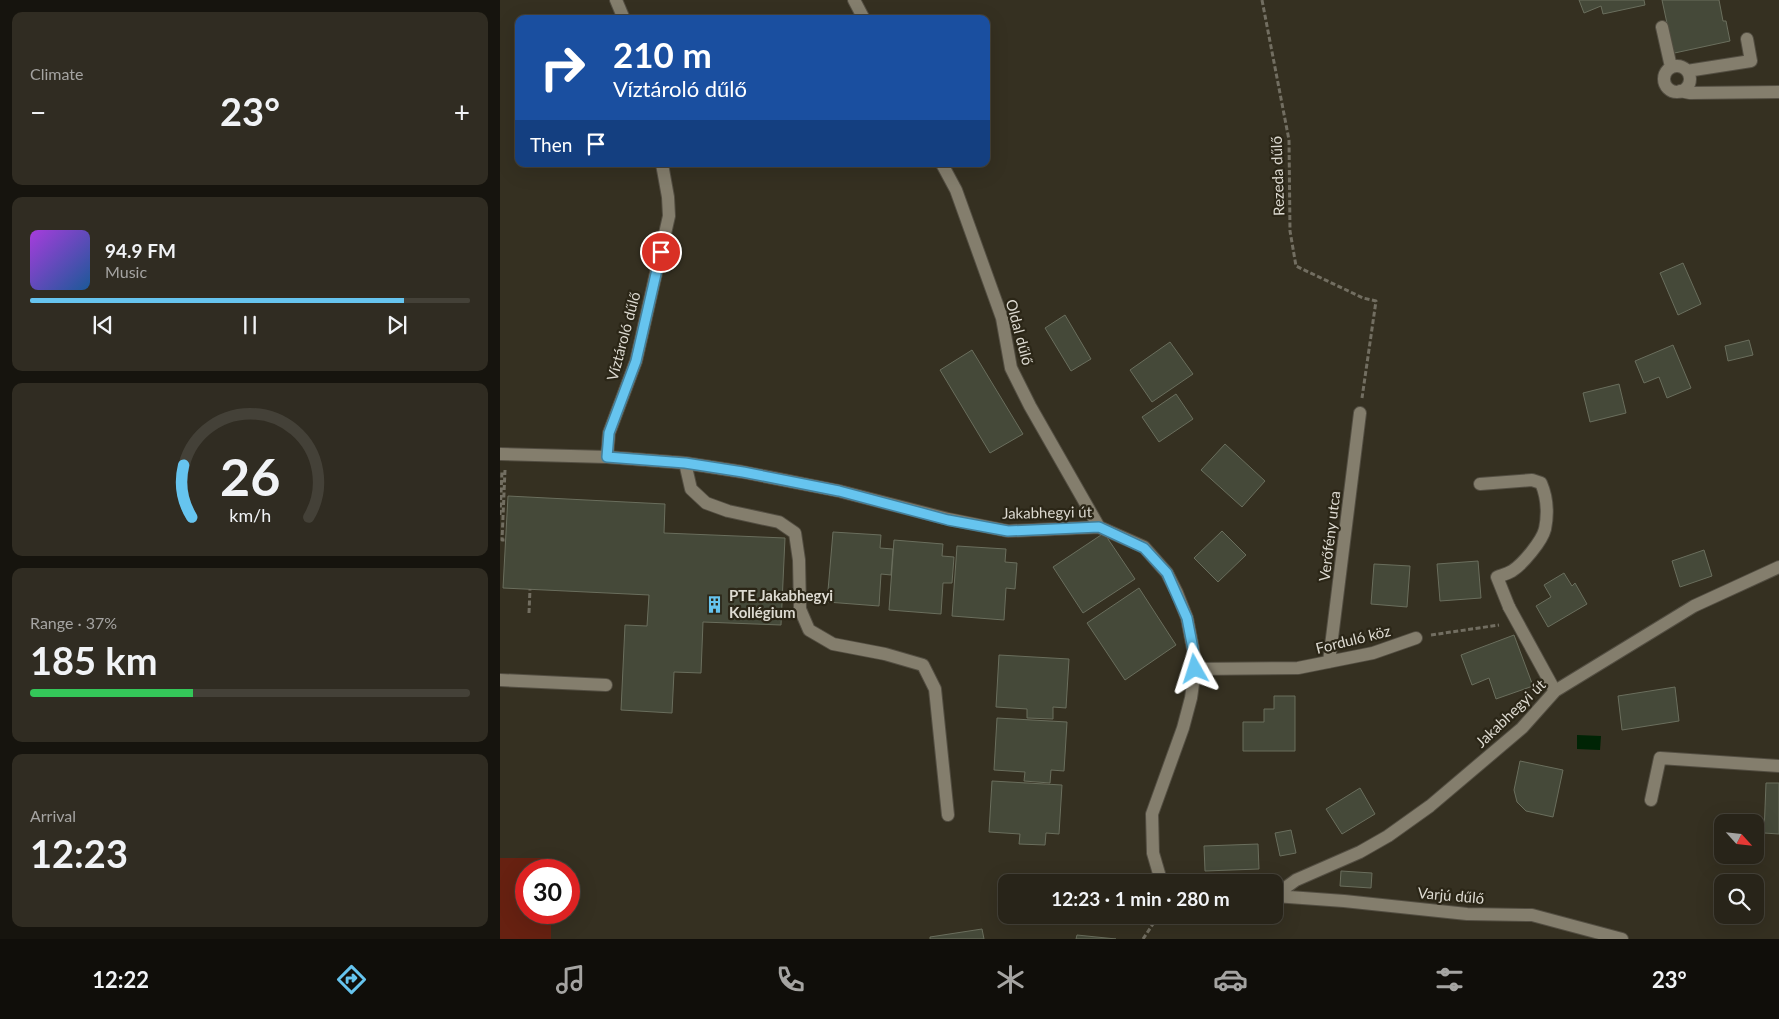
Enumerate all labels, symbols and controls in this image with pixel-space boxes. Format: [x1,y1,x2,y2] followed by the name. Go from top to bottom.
[613,33,712,75] text: 210 m
[530,35,595,100] icon: right
[30,64,83,83] text: Climate
[613,75,747,102] text: Víztároló dűlő
[220,88,280,134] text: 23°
[30,95,46,129] text: −
[454,95,470,129] text: +
[582,130,610,158] icon: arrive
[530,133,572,156] text: Then
[1267,136,1287,216] street label: Rezeda dűlő
[640,231,682,273] pin
[647,238,675,266] icon: arrive
[105,239,176,262] text: 94.9 FM
[105,262,147,281] text: Music
[602,290,644,382] street label: Víztároló dűlő
[1003,297,1037,367] street label: Oldal dűlő
[89,311,117,339] icon: previous
[236,311,264,339] icon: pause
[383,311,411,339] icon: next
[220,445,280,507] text: 26
[1315,490,1343,582] street label: Verőfény utca
[1002,502,1093,522] street label: Jakabhegyi út
[229,504,271,526] text: km/h
[729,586,833,621] place label: PTE Jakabhegyi Kollégium
[705,594,725,614] building icon: PTE Jakabhegyi Kollégium
[30,613,117,632] text: Range · 37%
[1314,621,1392,657] street label: Forduló köz
[30,637,158,683] text: 185 km
[1168,642,1220,694] position arrow
[1471,675,1549,751] street label: Jakabhegyi út
[30,806,76,825] text: Arrival
[1714,814,1764,864] north arrow
[1714,814,1764,924] map controls
[30,830,128,876] text: 12:23
[515,859,580,924] speed limit sign: 30
[1714,874,1764,924] button: search
[1417,883,1485,907] street label: Varjú dűlő
[1051,887,1230,910] text: 12:23 · 1 min · 280 m
[334,962,369,997] icon: directions
[553,962,588,997] icon: music
[773,962,808,997] icon: phone
[993,962,1028,997] icon: climate
[1213,962,1248,997] icon: car
[1432,962,1467,997] icon: filters
[92,966,149,993] text: 12:22
[1652,966,1687,993] text: 23°

